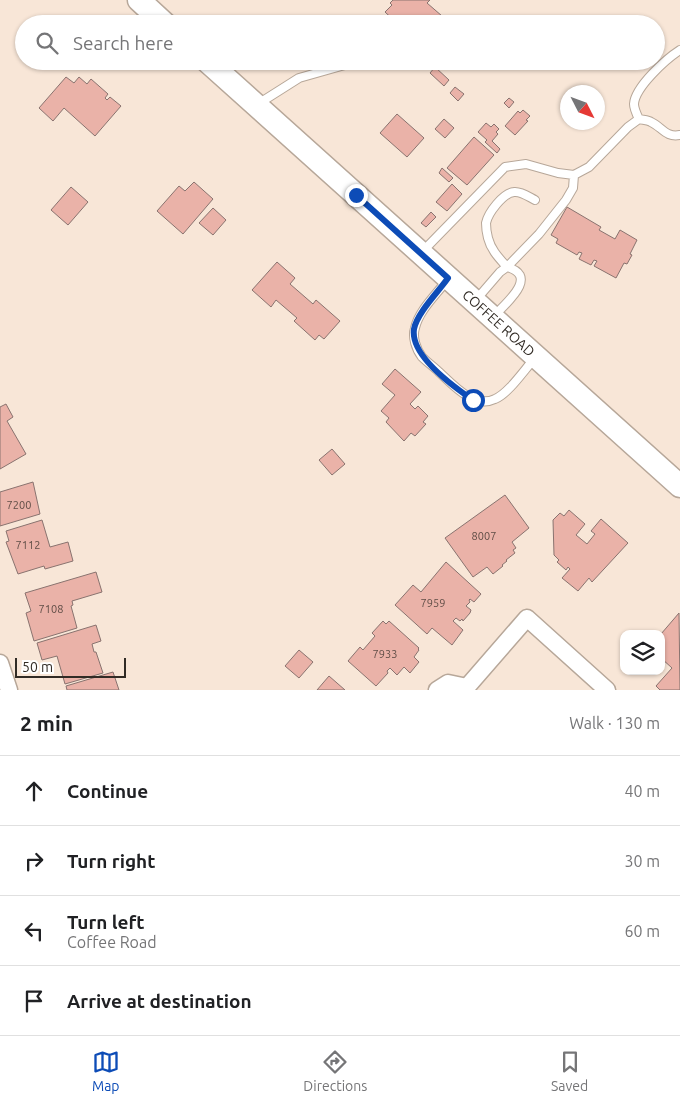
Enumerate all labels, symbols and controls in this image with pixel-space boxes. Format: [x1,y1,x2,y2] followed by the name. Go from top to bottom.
[15,15,665,70] search box
[33,29,61,57] icon: search
[73,32,173,54] text: Search here
[560,85,605,130] north arrow
[345,184,368,207] route end
[459,286,538,360] street label: COFFEE ROAD
[462,389,485,412] route start
[7,499,31,511] house number: 7200
[472,530,496,542] house number: 8007
[16,539,40,551] house number: 7112
[421,597,445,609] house number: 7959
[39,603,63,615] house number: 7108
[620,630,665,675] map controls
[620,630,665,675] button: layers
[373,648,397,660] house number: 7933
[15,655,126,678] scale bar
[22,659,53,675] text: 50 m
[20,711,73,735] text: 2 min
[569,714,660,732] text: Walk · 130 m
[20,777,48,805] icon: ahead
[67,780,148,802] text: Continue
[624,782,660,800] text: 40 m
[20,847,48,875] icon: right
[67,850,155,872] text: Turn right
[624,852,660,870] text: 30 m
[67,911,145,933] text: Turn left
[20,917,48,945] icon: left
[624,922,660,940] text: 60 m
[67,933,157,951] text: Coffee Road
[20,987,48,1015] icon: arrive
[67,990,252,1012] text: Arrive at destination
[92,1048,120,1094] tab: Map
[303,1048,367,1094] tab: Directions
[551,1048,588,1094] tab: Saved

